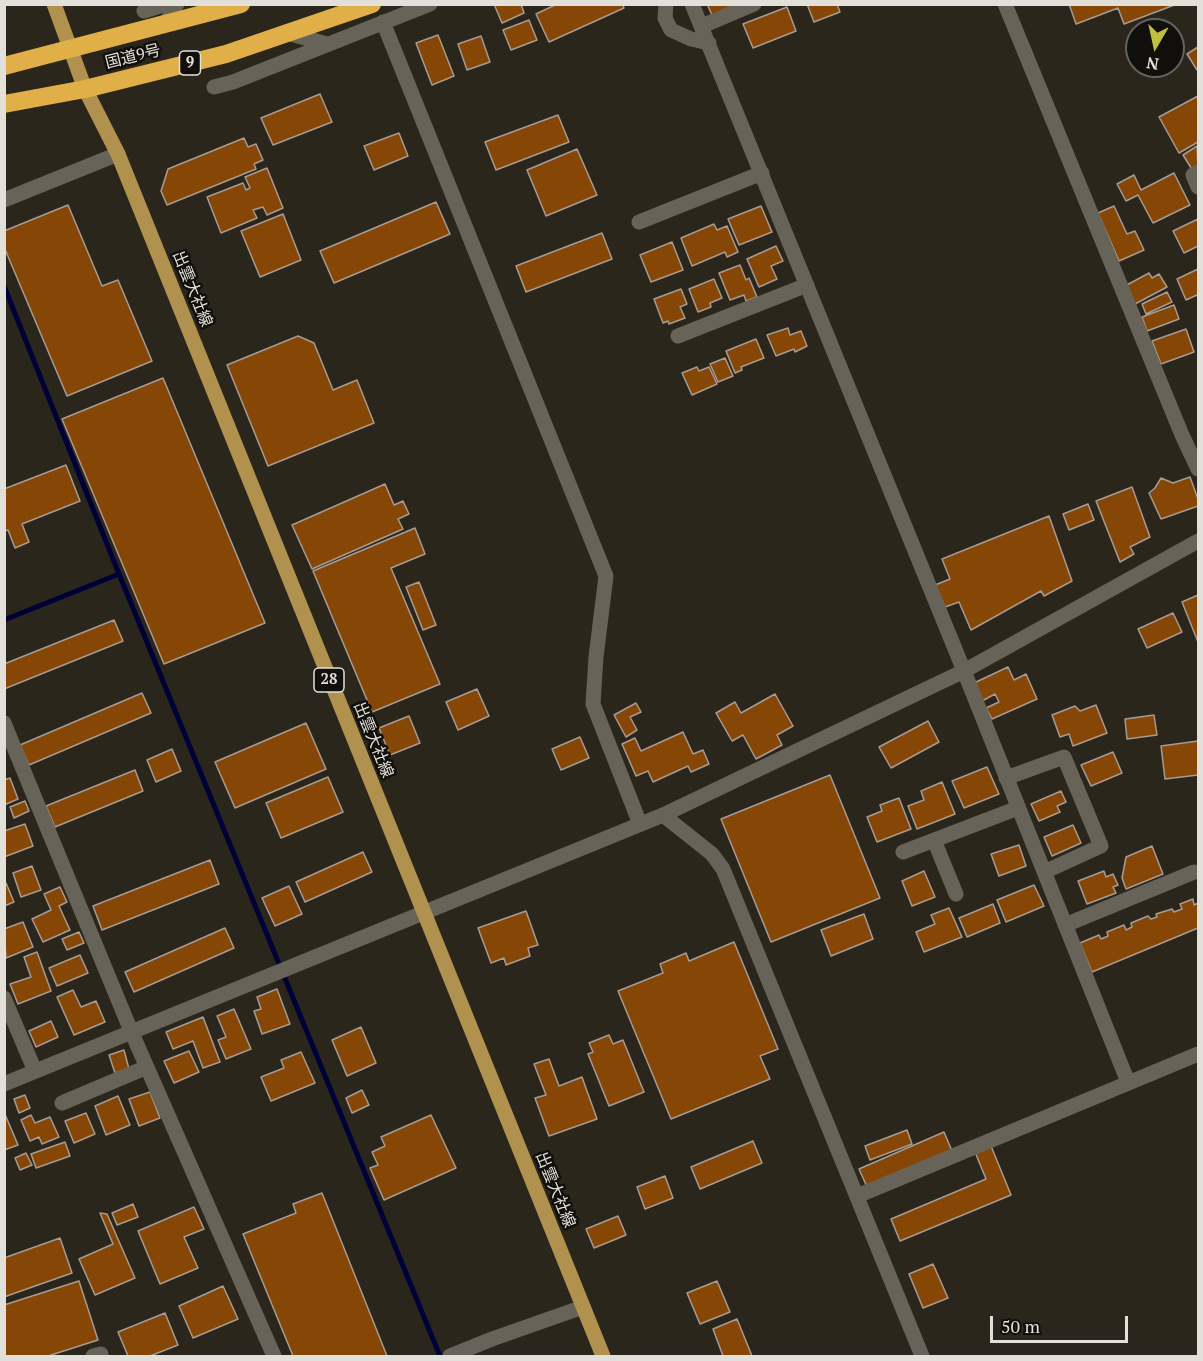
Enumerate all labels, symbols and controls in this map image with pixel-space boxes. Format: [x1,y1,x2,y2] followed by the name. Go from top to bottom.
[1125,18,1185,78] north arrow
[103,41,163,73] street label: 国道9号
[180,51,201,75] road number: 9
[1145,52,1160,76] text: N
[168,248,216,330] street label: 出雲大社線
[314,668,344,692] road number: 28
[349,699,397,781] street label: 出雲大社線
[531,1149,579,1231] street label: 出雲大社線
[993,1304,1131,1342] scale bar
[1001,1314,1040,1338] text: 50 m

